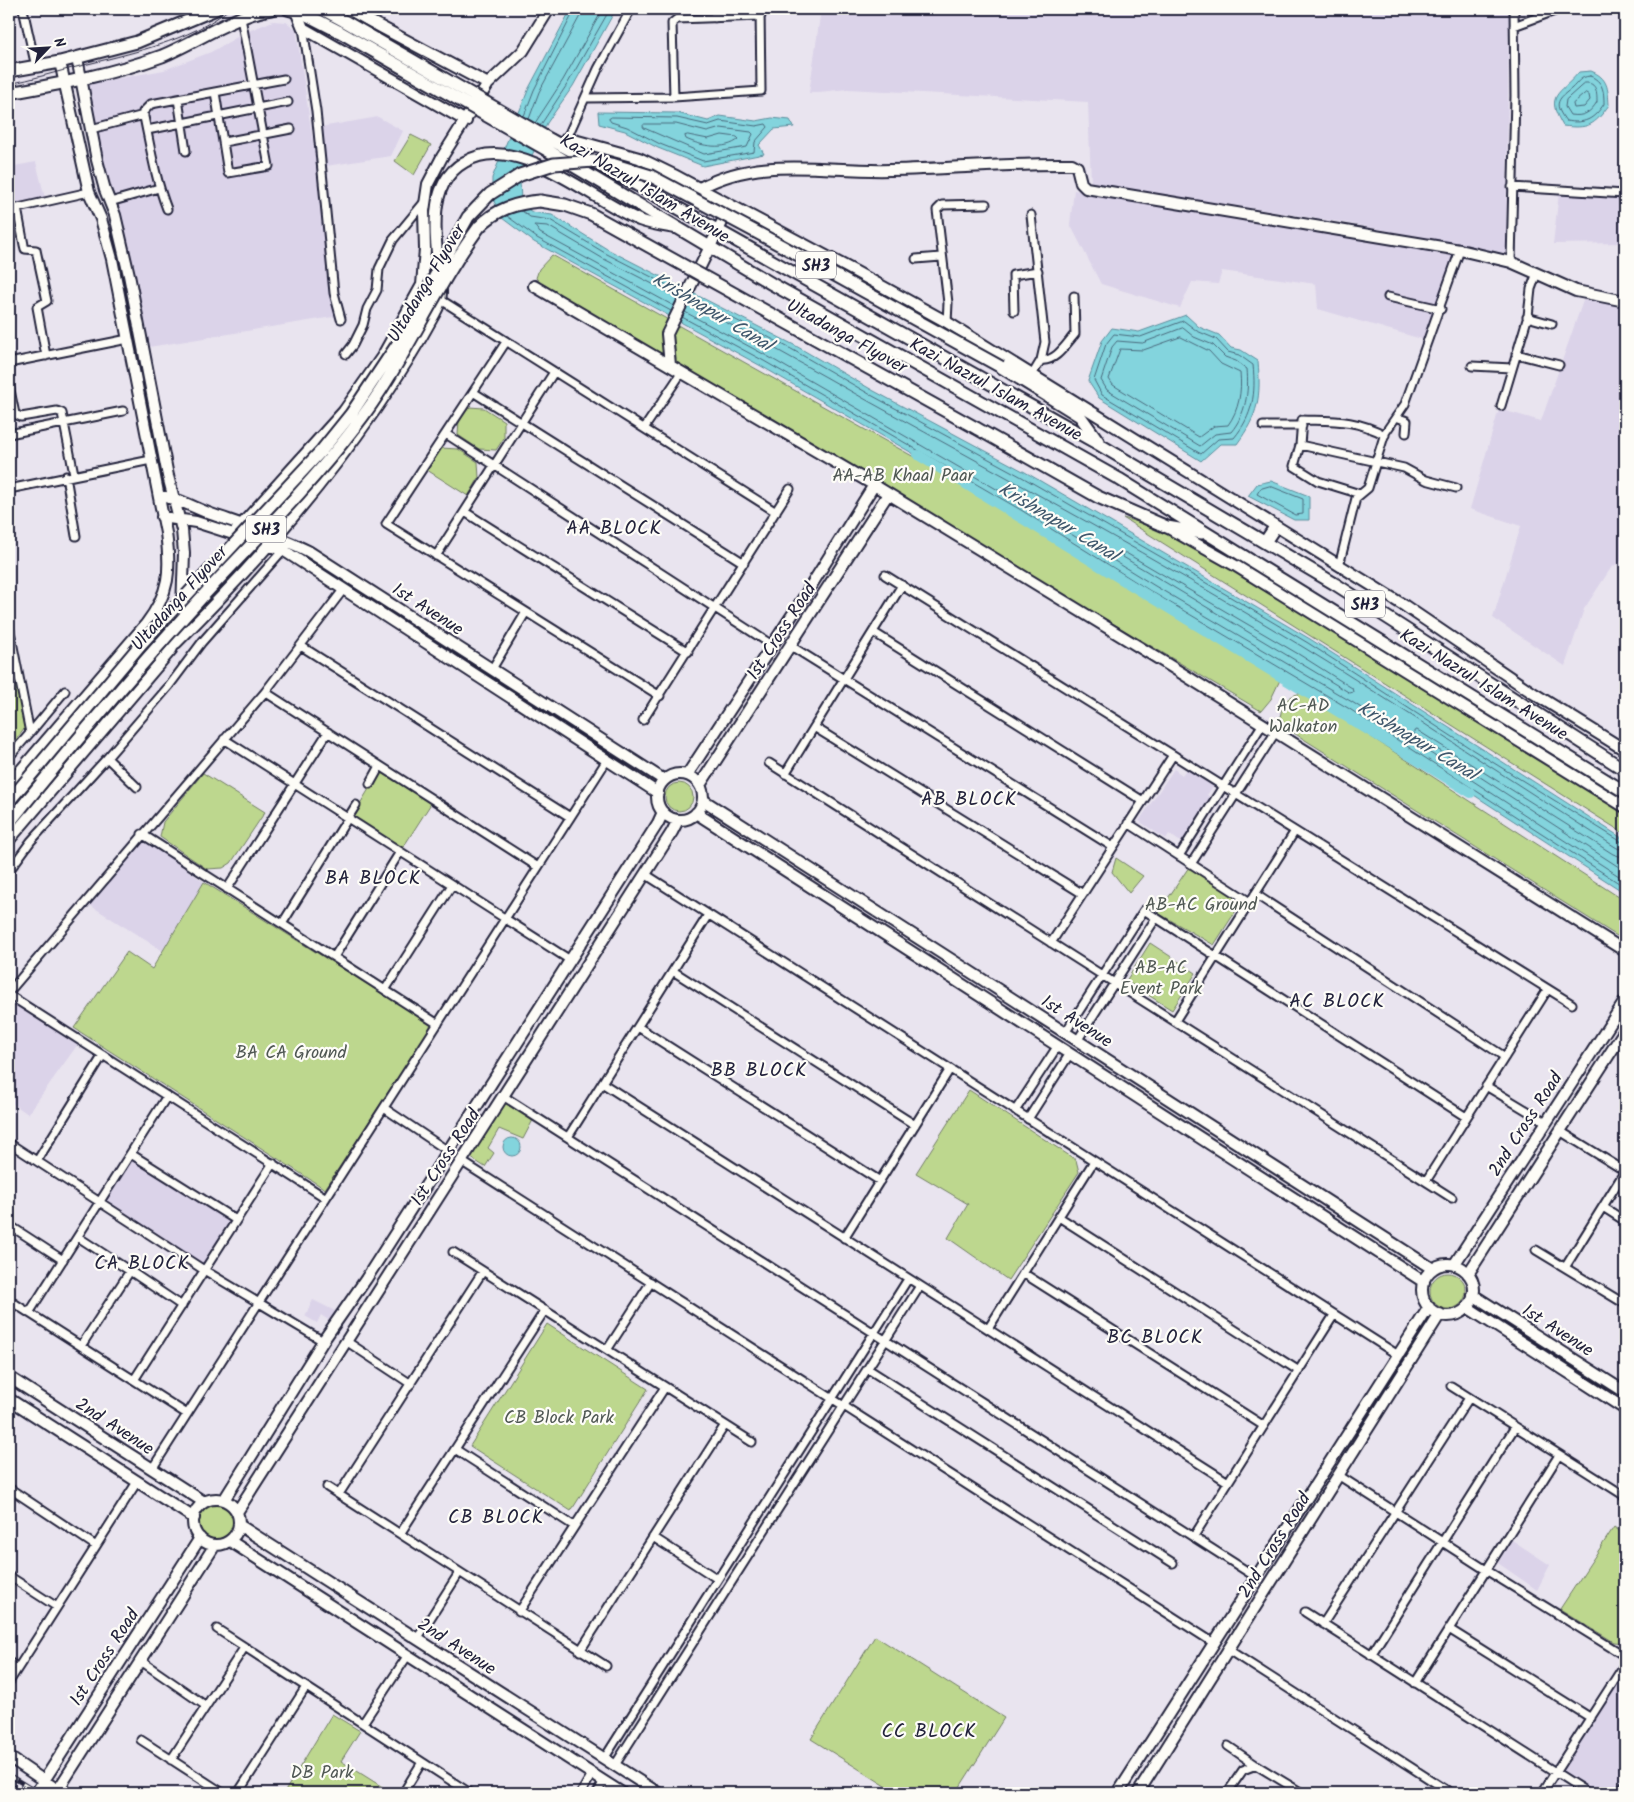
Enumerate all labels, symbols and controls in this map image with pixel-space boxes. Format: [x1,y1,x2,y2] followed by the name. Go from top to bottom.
[22,22,72,72] north arrow
[47,34,71,52] text: N
[554,127,735,252] street label: Kazi Nazrul Islam Avenue
[380,218,475,349] street label: Ultadanga Flyover
[796,252,836,278] road number: SH3
[646,265,781,362] water label: Krishnapur Canal
[781,292,913,383] street label: Ultadanga Flyover
[903,331,1087,450] street label: Kazi Nazrul Islam Avenue
[832,462,975,491] park label: AA-AB Khaal Paar
[992,475,1127,572] water label: Krishnapur Canal
[566,514,662,544] district label: AA BLOCK
[246,516,286,542] road number: SH3
[125,539,236,658] street label: Ultadanga Flyover
[386,576,469,644] street label: 1st Avenue
[740,577,825,686] street label: 1st Cross Road
[1345,590,1385,618] road number: SH3
[1393,622,1573,749] street label: Kazi Nazrul Islam Avenue
[1269,692,1337,742] park label: AC-AD Walkaton
[1351,694,1486,791] water label: Krishnapur Canal
[921,785,1017,815] district label: AB BLOCK
[325,864,421,894] district label: BA BLOCK
[1145,891,1258,920] park label: AB-AC Ground
[1120,954,1203,1004] park label: AB-AC Event Park
[1289,987,1385,1017] district label: AC BLOCK
[1035,988,1118,1056] street label: 1st Avenue
[236,1039,347,1068] park label: BA CA Ground
[711,1056,807,1086] district label: BB BLOCK
[1481,1066,1572,1183] street label: 2nd Cross Road
[404,1103,489,1212] street label: 1st Cross Road
[94,1249,190,1279] district label: CA BLOCK
[1516,1297,1599,1365] street label: 1st Avenue
[1107,1323,1203,1353] district label: BC BLOCK
[69,1391,160,1464] street label: 2nd Avenue
[504,1404,614,1433] park label: CB Block Park
[1231,1486,1320,1604] street label: 2nd Cross Road
[448,1503,544,1533] district label: CB BLOCK
[63,1603,148,1712] street label: 1st Cross Road
[411,1611,502,1684] street label: 2nd Avenue
[881,1717,977,1747] district label: CC BLOCK
[291,1759,354,1788] park label: DB Park

